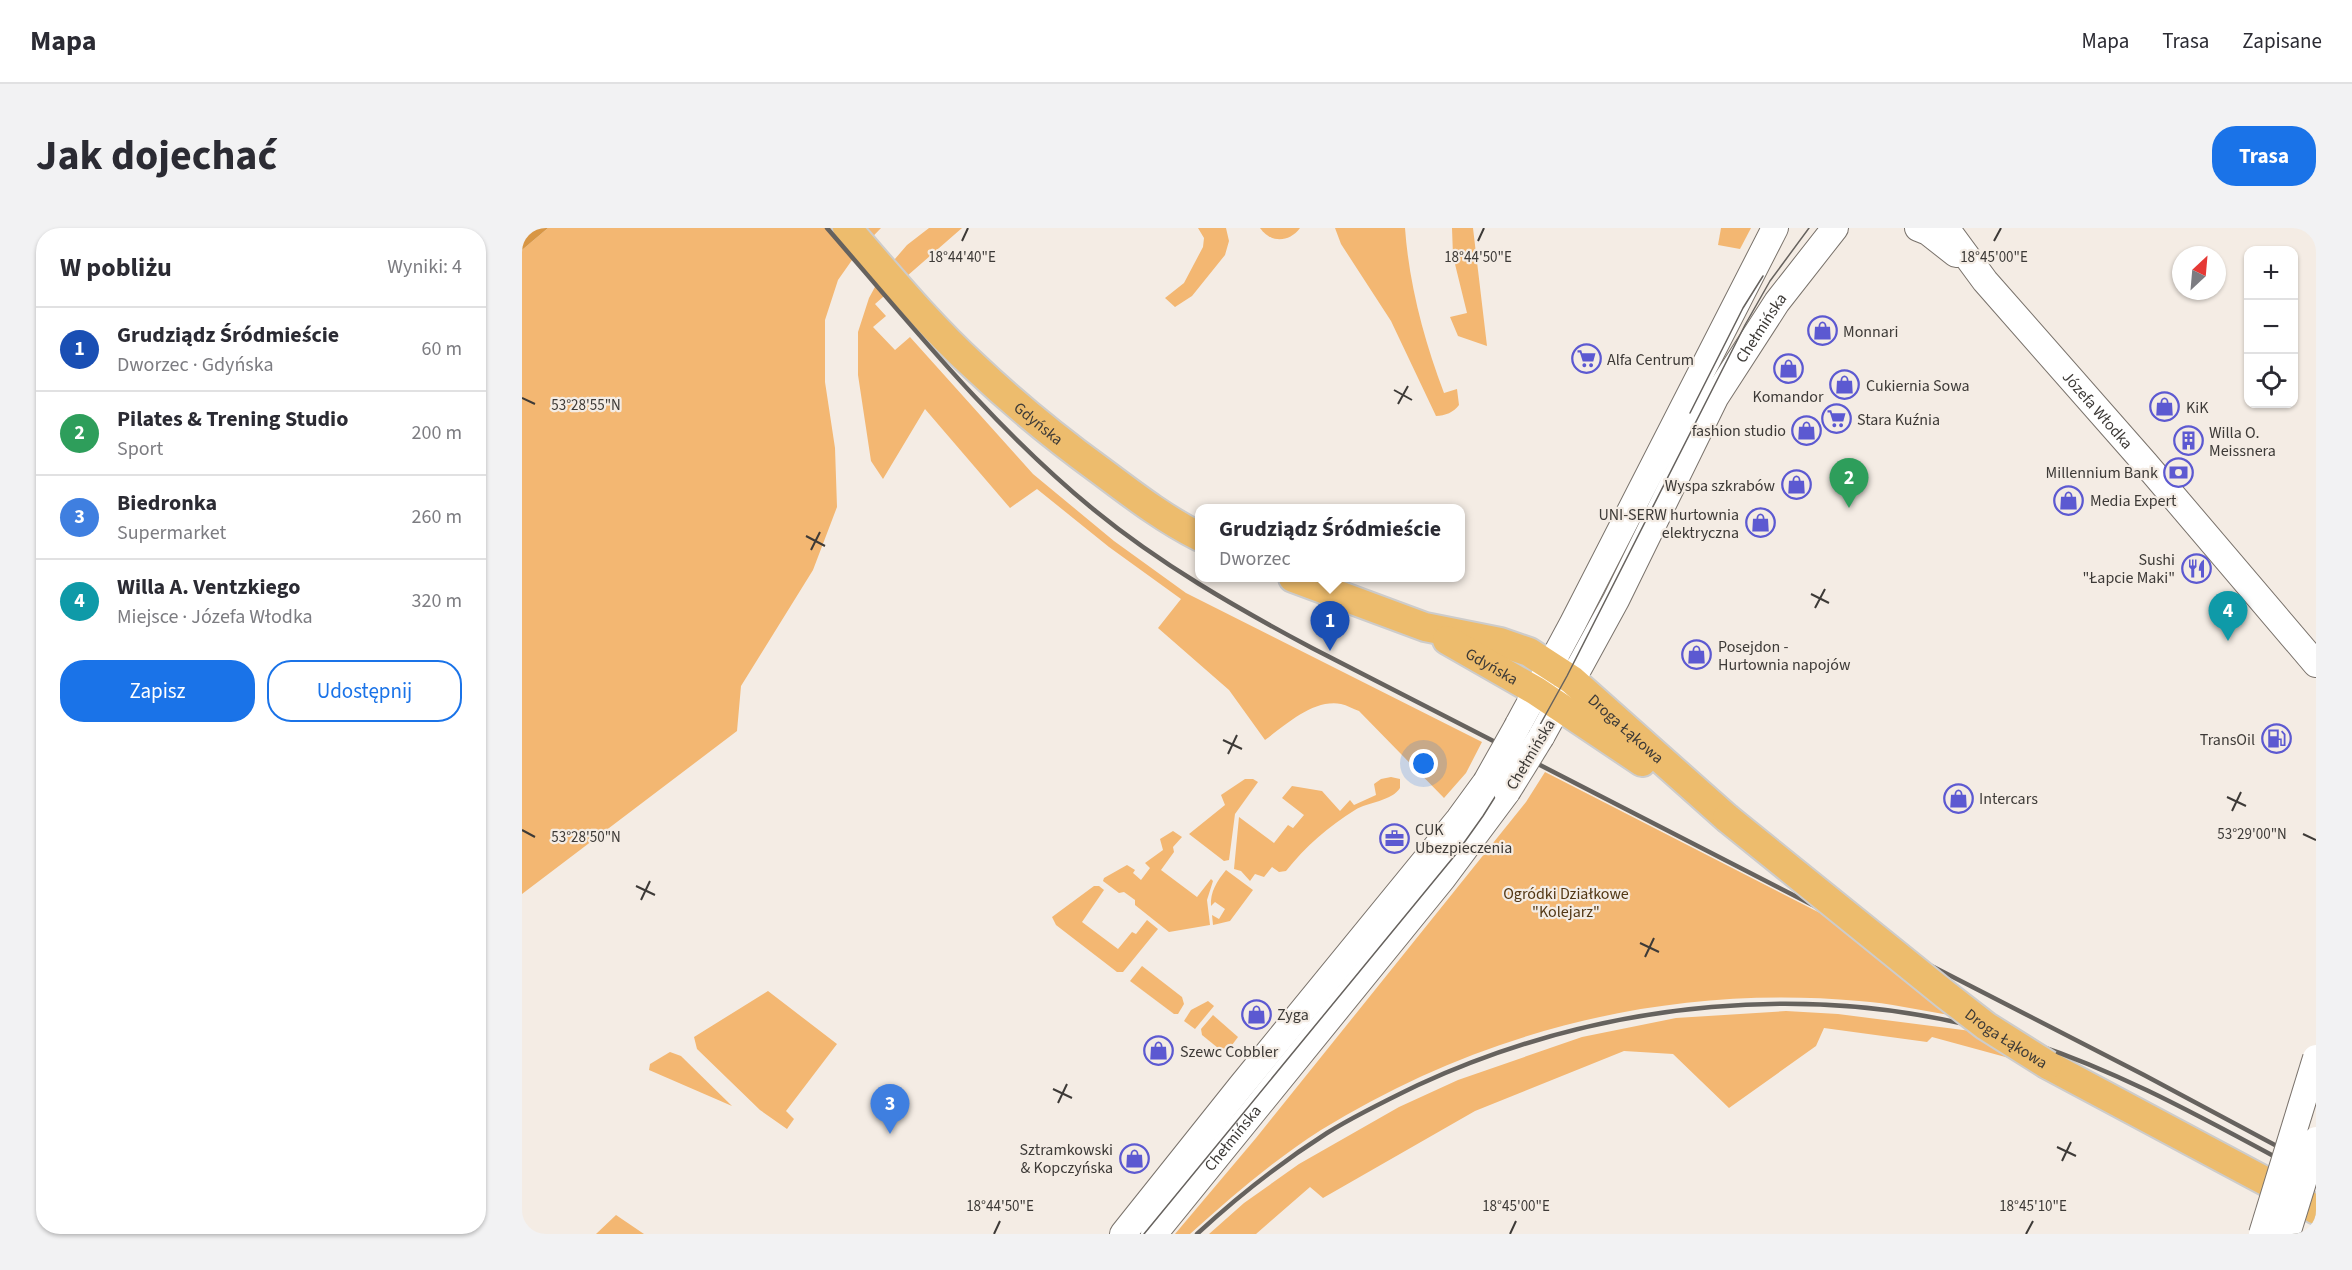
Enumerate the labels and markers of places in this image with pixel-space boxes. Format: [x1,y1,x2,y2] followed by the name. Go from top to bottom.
[1806,315,1838,347] shop icon: Monnari
[1843,321,1898,343] place label: Monnari
[1570,343,1602,375] supermarket icon: Alfa Centrum
[1607,349,1694,371] place label: Alfa Centrum
[1772,352,1804,384] shop icon: Komandor
[1829,369,1861,401] shop icon: Cukiernia Sowa
[1866,375,1970,397] place label: Cukiernia Sowa
[1752,386,1824,408] place label: Komandor
[2149,391,2181,423] shop icon: KiK
[2186,397,2209,419] place label: KiK
[1820,403,1852,435] supermarket icon: Stara Kuźnia
[1857,409,1940,431] place label: Stara Kuźnia
[1791,414,1823,446] shop icon: fashion studio
[1692,420,1786,442] place label: fashion studio
[2209,422,2276,462] place label: Willa O. Meissnera
[2172,425,2204,457] building icon: Willa O. Meissnera
[2163,456,2195,488] bank icon: Millennium Bank
[1830,458,1868,508] pin: 2
[2046,462,2158,484] place label: Millennium Bank
[1780,469,1812,501] shop icon: Wyspa szkrabów
[1665,475,1775,497] place label: Wyspa szkrabów
[2053,484,2085,516] shop icon: Media Expert
[2090,490,2177,512] place label: Media Expert
[1598,504,1739,544] place label: UNI-SERW hurtownia elektryczna
[1744,507,1776,539] shop icon: UNI-SERW hurtownia elektryczna
[2083,549,2175,589] place label: Sushi "Łapcie Maki"
[2180,552,2212,584] restaurant icon: Sushi "Łapcie Maki"
[2208,592,2248,641] pin: 4
[1310,602,1350,651] pin: 1
[1718,636,1851,676] place label: Posejdon - Hurtownia napojów
[1681,639,1713,671] shop icon: Posejdon - Hurtownia napojów
[2260,723,2292,755] fuel station icon: TransOil
[2200,729,2255,751] place label: TransOil
[1942,782,1974,814] shop icon: Intercars
[1979,788,2038,810] place label: Intercars
[1415,819,1512,859] place label: CUK Ubezpieczenia
[1378,822,1410,854] office icon: CUK Ubezpieczenia
[1240,998,1272,1030] shop icon: Zyga
[1277,1004,1309,1026] place label: Zyga
[1143,1035,1175,1067] shop icon: Szewc Cobbler
[1180,1041,1279,1063] place label: Szewc Cobbler
[870,1084,910,1134] pin: 3
[1019,1139,1113,1179] place label: Sztramkowski & Kopczyńska
[1118,1142,1150,1174] shop icon: Sztramkowski & Kopczyńska

